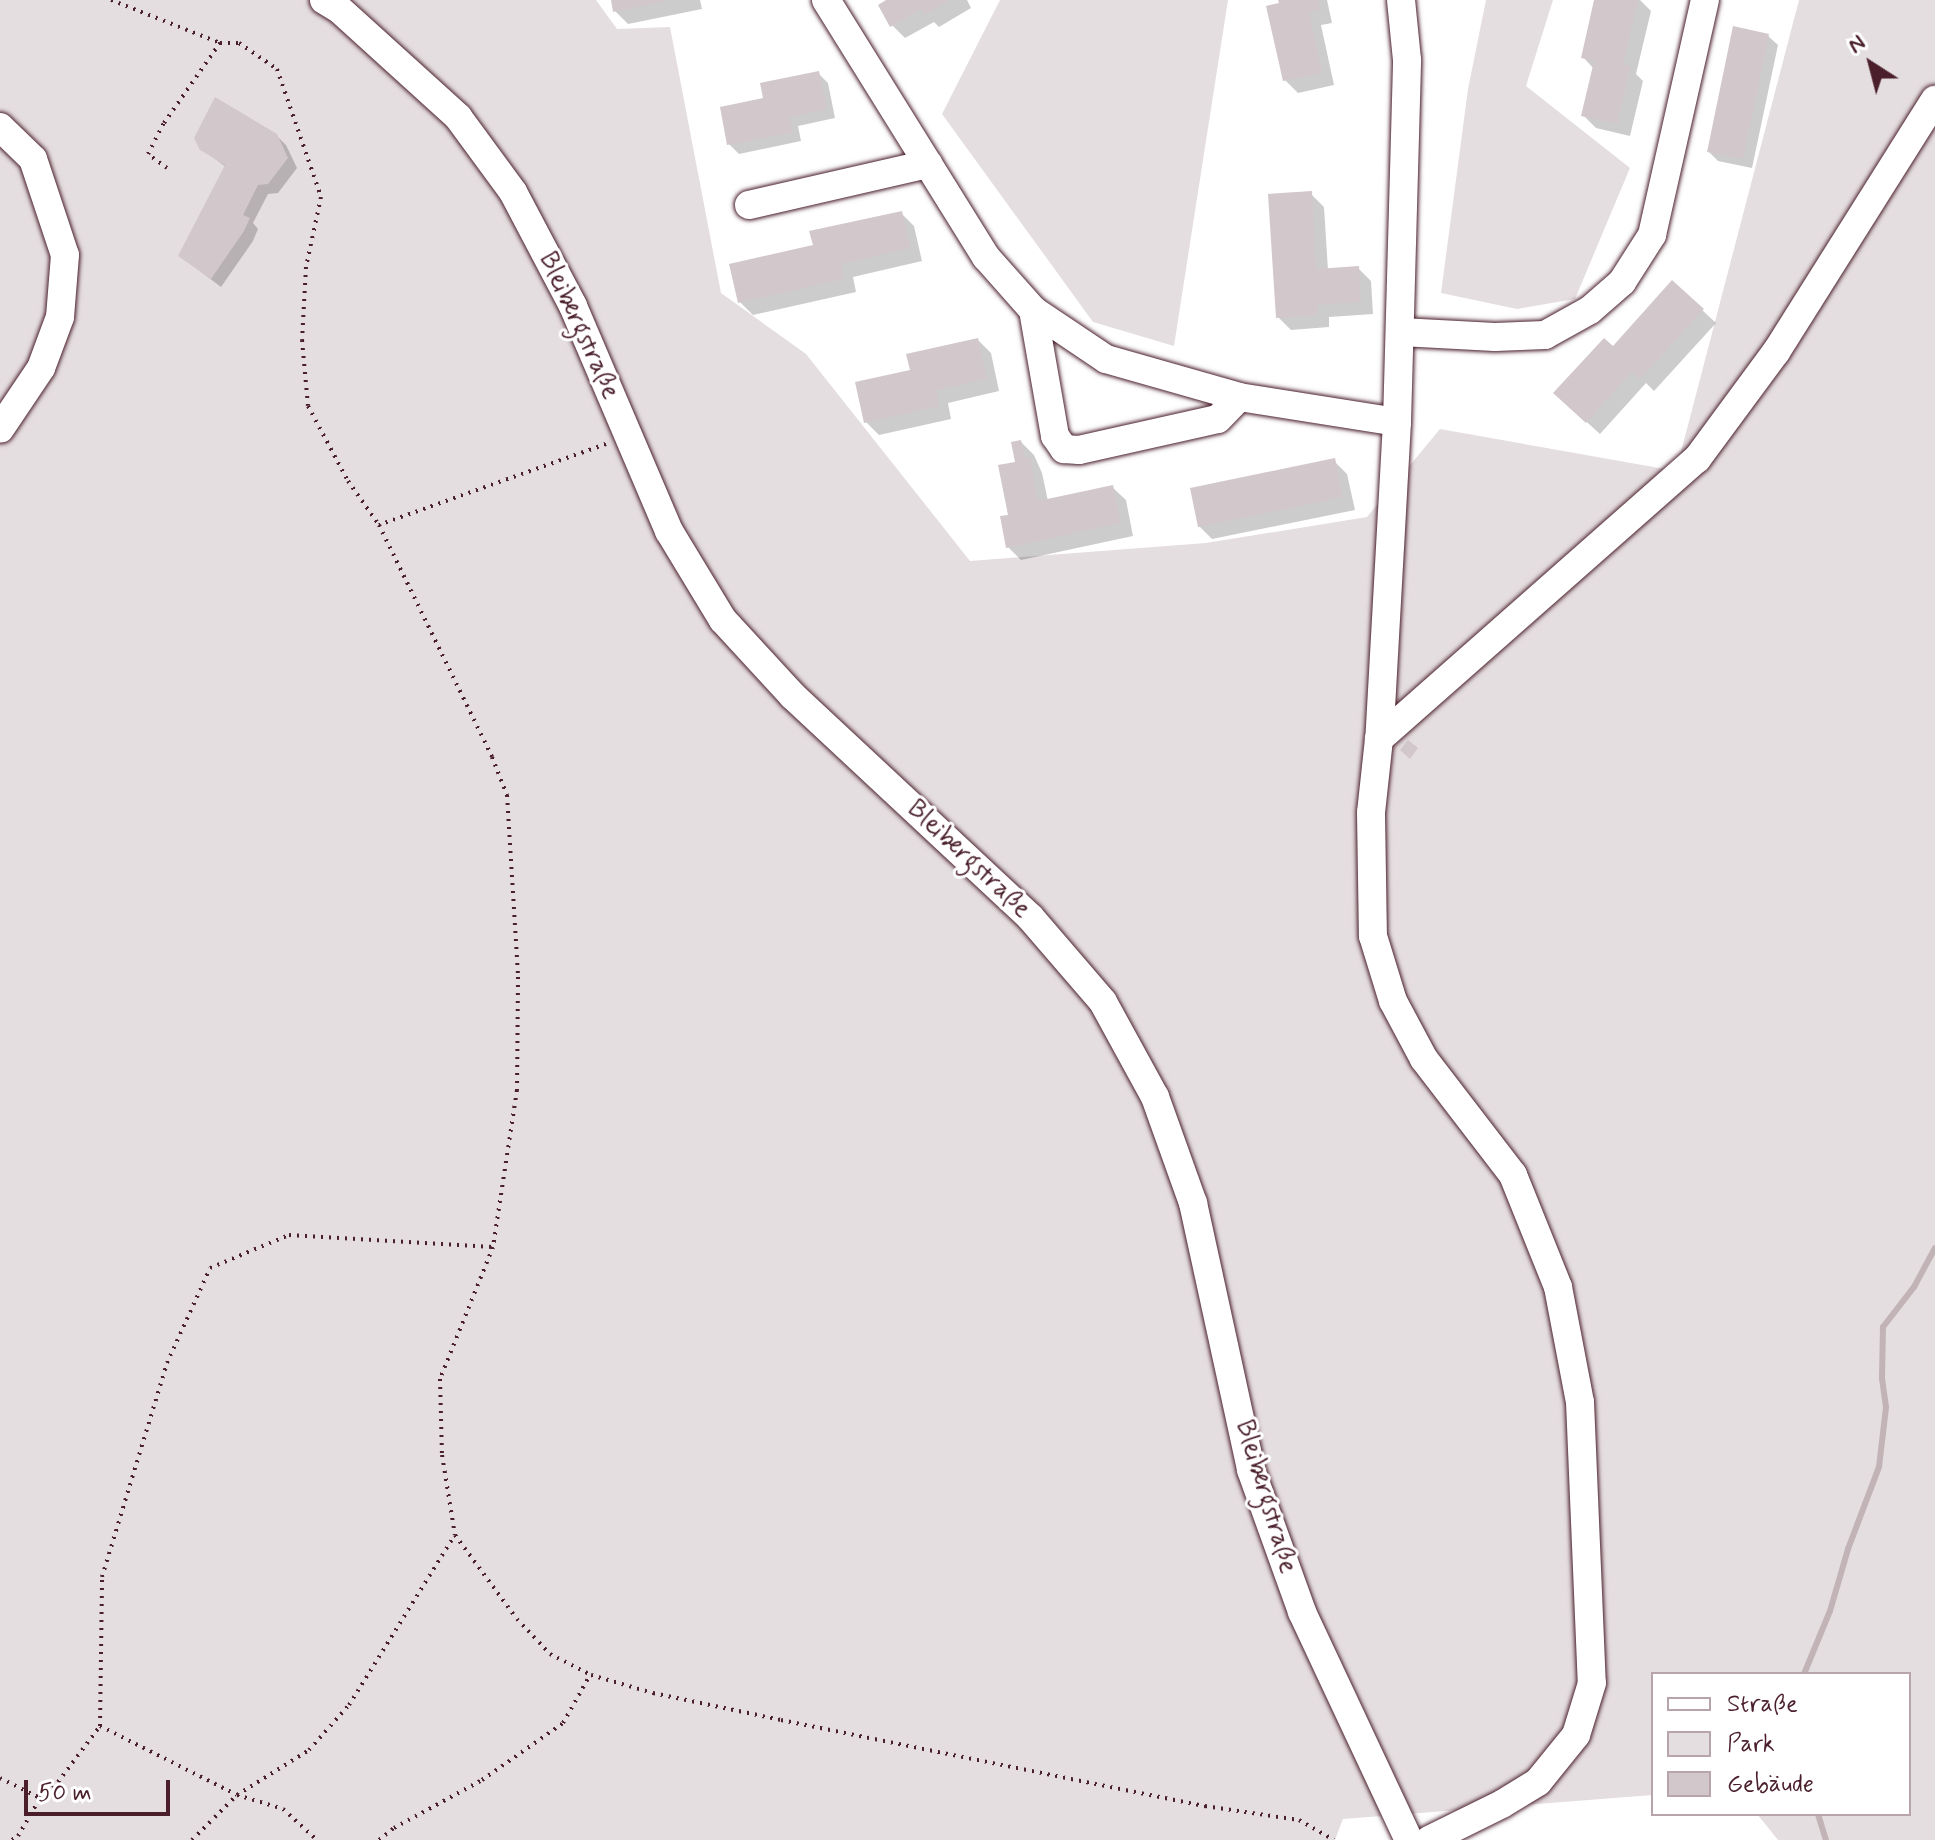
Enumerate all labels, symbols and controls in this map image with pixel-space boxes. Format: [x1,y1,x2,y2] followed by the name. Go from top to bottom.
[1831,24,1911,104] north arrow
[1843,29,1871,60] text: N
[530,248,626,404] street label: Bleibergstraße
[899,795,1037,925] street label: Bleibergstraße
[1227,1417,1303,1577] street label: Bleibergstraße
[1651,1672,1911,1816] legend
[1727,1689,1798,1720] text: Straße
[1727,1729,1775,1760] text: Park
[28,1764,174,1814] scale bar
[1727,1769,1814,1800] text: Gebäude
[38,1778,92,1809] text: 50 m

